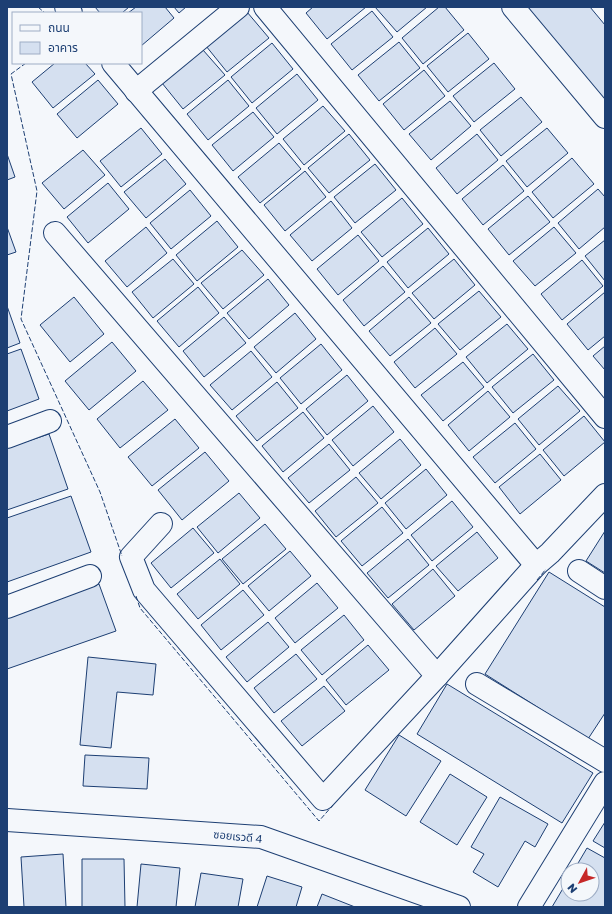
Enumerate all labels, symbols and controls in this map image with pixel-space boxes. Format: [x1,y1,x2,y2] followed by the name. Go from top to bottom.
[12,12,142,64] legend
[48,20,70,35] text: ถนน
[48,40,78,55] text: อาคาร
[213,827,263,845] street label: ซอยเรวดี 4
[560,862,600,902] north arrow
[564,881,580,896] text: N

